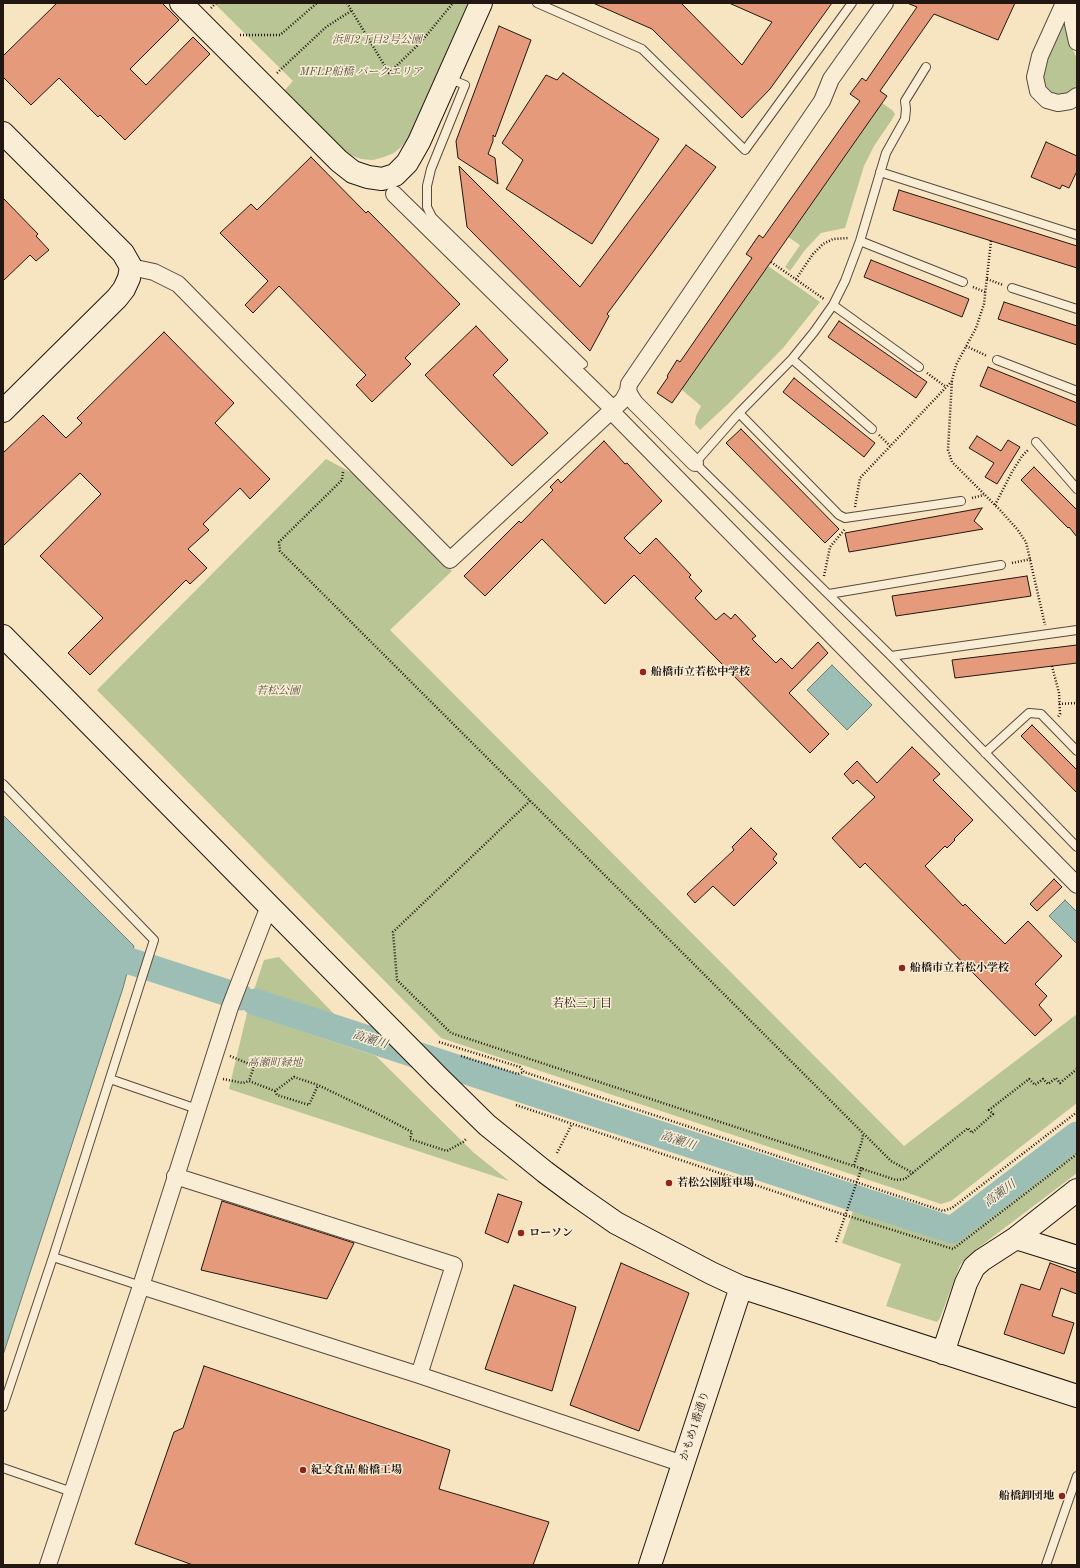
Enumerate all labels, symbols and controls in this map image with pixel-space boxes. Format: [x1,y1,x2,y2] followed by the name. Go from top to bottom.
[332,33,422,47] park label: 浜町2丁目2号公園
[299,65,423,79] park label: MFLP船橋 パークエリア
[651,665,750,679] place label: 船橋市立若松中学校
[638,667,648,677] marker: 船橋市立若松中学校
[256,684,300,698] park label: 若松公園
[910,961,1009,975] place label: 船橋市立若松小学校
[897,963,907,973] marker: 船橋市立若松小学校
[552,997,612,1011] district label: 若松三丁目
[351,1028,389,1052] water label: 高瀬川
[248,1056,302,1070] park label: 高瀬町緑地
[659,1129,697,1153] water label: 高瀬川
[677,1176,754,1190] place label: 若松公園駐車場
[981,1177,1019,1211] water label: 高瀬川
[664,1178,674,1188] marker: 若松公園駐車場
[529,1226,573,1240] place label: ローソン
[516,1228,526,1238] marker: ローソン
[678,1390,712,1462] street label: かもめ1番通り
[311,1463,402,1477] place label: 紀文食品 船橋工場
[298,1465,308,1475] marker: 紀文食品 船橋工場
[999,1489,1054,1503] place label: 船橋卸団地
[1057,1491,1067,1501] marker: 船橋卸団地

